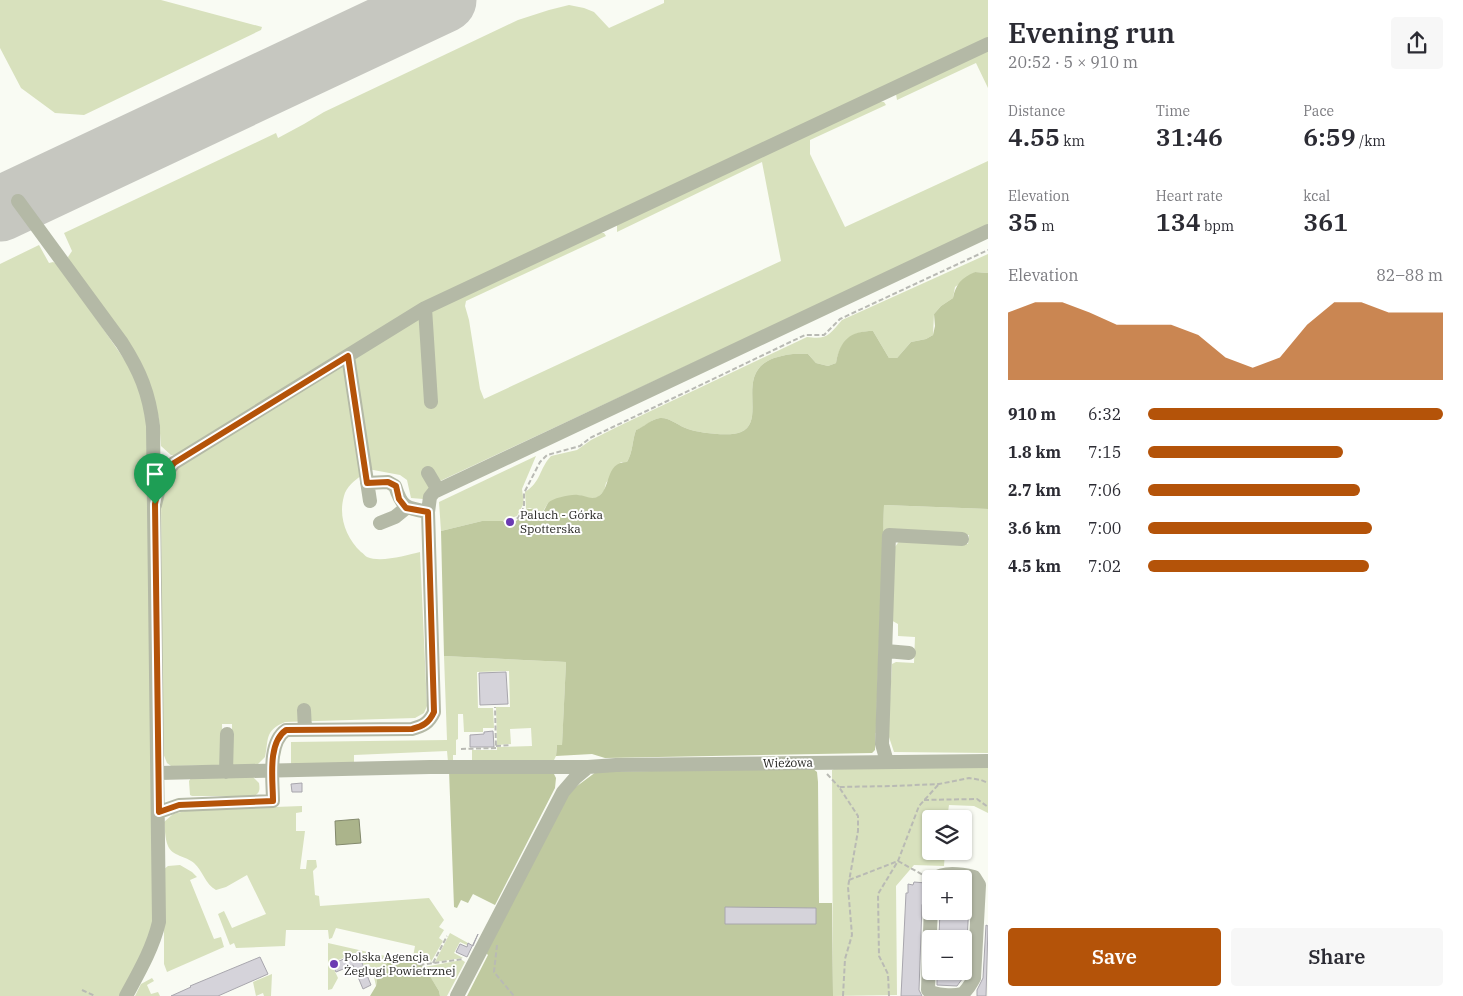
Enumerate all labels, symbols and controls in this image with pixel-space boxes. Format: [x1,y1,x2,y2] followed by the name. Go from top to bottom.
[1008,14,1175,51] text: Evening run
[1391,17,1443,69] button: share
[1008,52,1138,72] text: 20:52 · 5 × 910 m
[1008,102,1065,120] text: Distance
[1156,102,1190,120] text: Time
[1303,102,1334,120] text: Pace
[1008,120,1060,153] text: 4.55
[1156,120,1223,153] text: 31:46
[1303,120,1356,153] text: 6:59
[1060,132,1085,150] text: km
[1356,132,1386,150] text: /km
[1008,187,1070,205] text: Elevation
[1156,187,1223,205] text: Heart rate
[1303,187,1330,205] text: kcal
[1008,205,1038,238] text: 35
[1156,205,1201,238] text: 134
[1303,205,1348,238] text: 361
[1038,217,1055,235] text: m
[1201,217,1234,235] text: bpm
[1008,265,1078,285] text: Elevation
[1376,265,1443,285] text: 82–88 m
[1008,404,1056,424] text: 910 m
[1088,404,1121,424] text: 6:32
[1008,442,1061,462] text: 1.8 km
[1088,442,1121,462] text: 7:15
[134,453,176,504] pin
[141,460,169,488] icon: arrive
[1008,480,1061,500] text: 2.7 km
[1088,480,1121,500] text: 7:06
[520,507,604,536] place label: Paluch - Górka Spotterska
[504,516,516,528] marker: Paluch - Górka Spotterska
[1008,518,1061,538] text: 3.6 km
[1088,518,1121,538] text: 7:00
[1008,556,1061,576] text: 4.5 km
[1088,556,1121,576] text: 7:02
[763,755,814,770] street label: Wieżowa
[922,810,972,980] map controls
[922,810,972,860] button: layers
[922,870,972,920] button: +
[1008,928,1221,986] button: Save
[1231,928,1443,986] button: Share
[922,930,972,980] button: −
[344,949,456,978] place label: Polska Agencja Żeglugi Powietrznej
[328,958,340,970] marker: Polska Agencja Żeglugi Powietrznej

